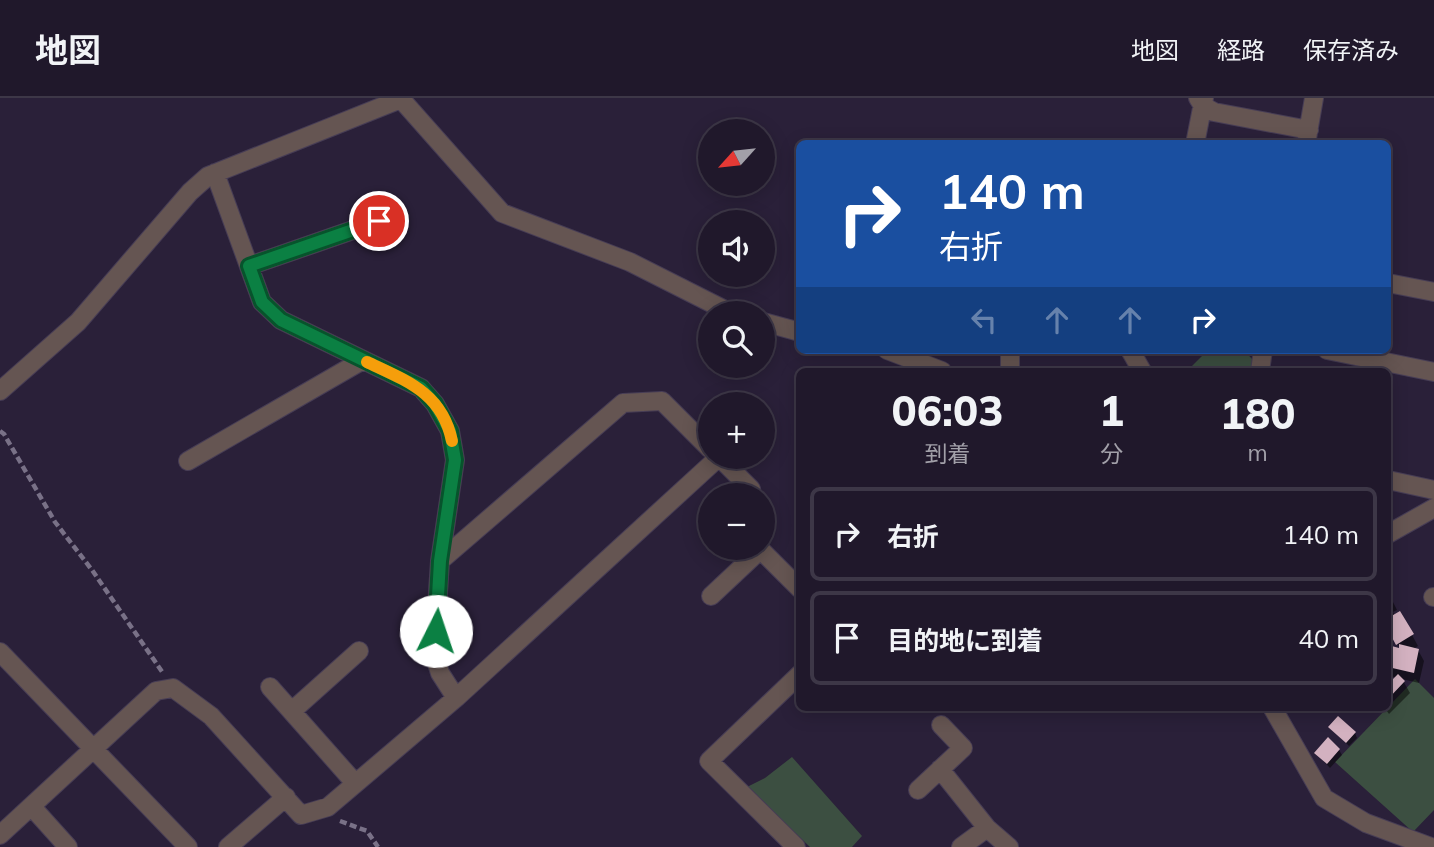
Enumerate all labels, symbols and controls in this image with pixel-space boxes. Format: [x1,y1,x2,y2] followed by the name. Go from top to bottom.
[35,29,101,70] text: 地図
[1131,35,1179,65] text: 地図
[1217,35,1265,65] text: 経路
[1303,35,1399,65] text: 保存済み
[698,119,775,196] north arrow
[698,119,775,560] map controls
[939,160,1085,221] text: 140 m
[824,168,915,259] icon: right
[349,191,409,251] pin
[360,202,398,240] icon: arrive
[698,210,775,287] button: sound
[939,226,1003,266] text: 右折
[698,301,775,378] button: search
[965,301,1003,339] icon: left
[1038,301,1076,339] icon: ahead
[1111,301,1149,339] icon: ahead
[1184,301,1222,339] icon: right
[892,384,1003,437] text: 06:03
[1099,384,1124,437] text: 1
[1220,387,1295,440] text: 180
[698,392,775,469] button: +
[1247,438,1268,467] text: m
[924,439,970,468] text: 到着
[1100,439,1123,468] text: 分
[698,483,775,560] button: −
[828,515,866,553] icon: right
[1283,518,1359,551] text: 140 m
[887,520,939,553] text: 右折
[399,594,473,668] position arrow
[828,619,866,657] icon: arrive
[1298,622,1359,655] text: 40 m
[887,624,1043,657] text: 目的地に到着

